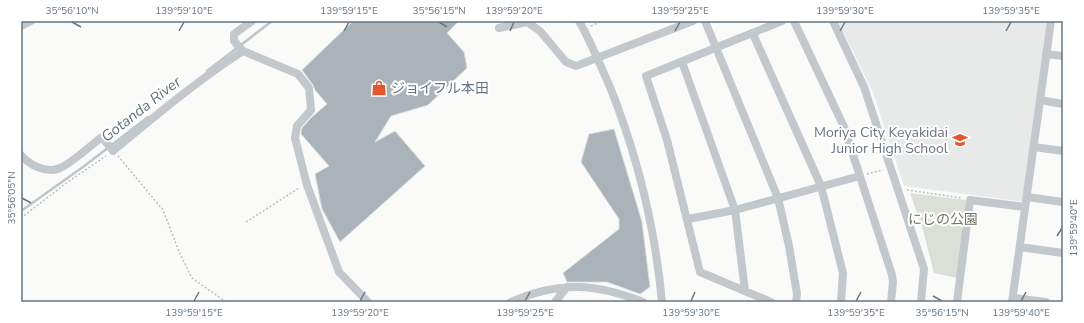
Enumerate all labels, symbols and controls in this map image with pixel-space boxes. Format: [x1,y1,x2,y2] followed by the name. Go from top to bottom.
[45,4,99,18] text: 35°56'10"N
[155,4,213,18] text: 139°59'10"E
[320,4,378,18] text: 139°59'15"E
[412,4,466,18] text: 35°56'15"N
[485,4,543,18] text: 139°59'20"E
[651,4,709,18] text: 139°59'25"E
[816,4,874,18] text: 139°59'30"E
[982,4,1040,18] text: 139°59'35"E
[97,71,185,146] water label: Gotanda River
[370,79,388,97] shop icon: ジョイフル本田
[391,79,489,98] place label: ジョイフル本田
[814,123,949,158] place label: Moriya City Keyakidai Junior High School
[951,131,969,149] school or university icon: Moriya City Keyakidai Junior High School
[5,171,19,225] text: 35°56'05"N
[1067,199,1081,257] text: 139°59'40"E
[908,210,978,229] park label: にじの公園
[165,306,223,320] text: 139°59'15"E
[331,306,389,320] text: 139°59'20"E
[496,306,554,320] text: 139°59'25"E
[662,306,720,320] text: 139°59'30"E
[827,306,885,320] text: 139°59'35"E
[915,306,969,320] text: 35°56'15"N
[992,306,1050,320] text: 139°59'40"E

